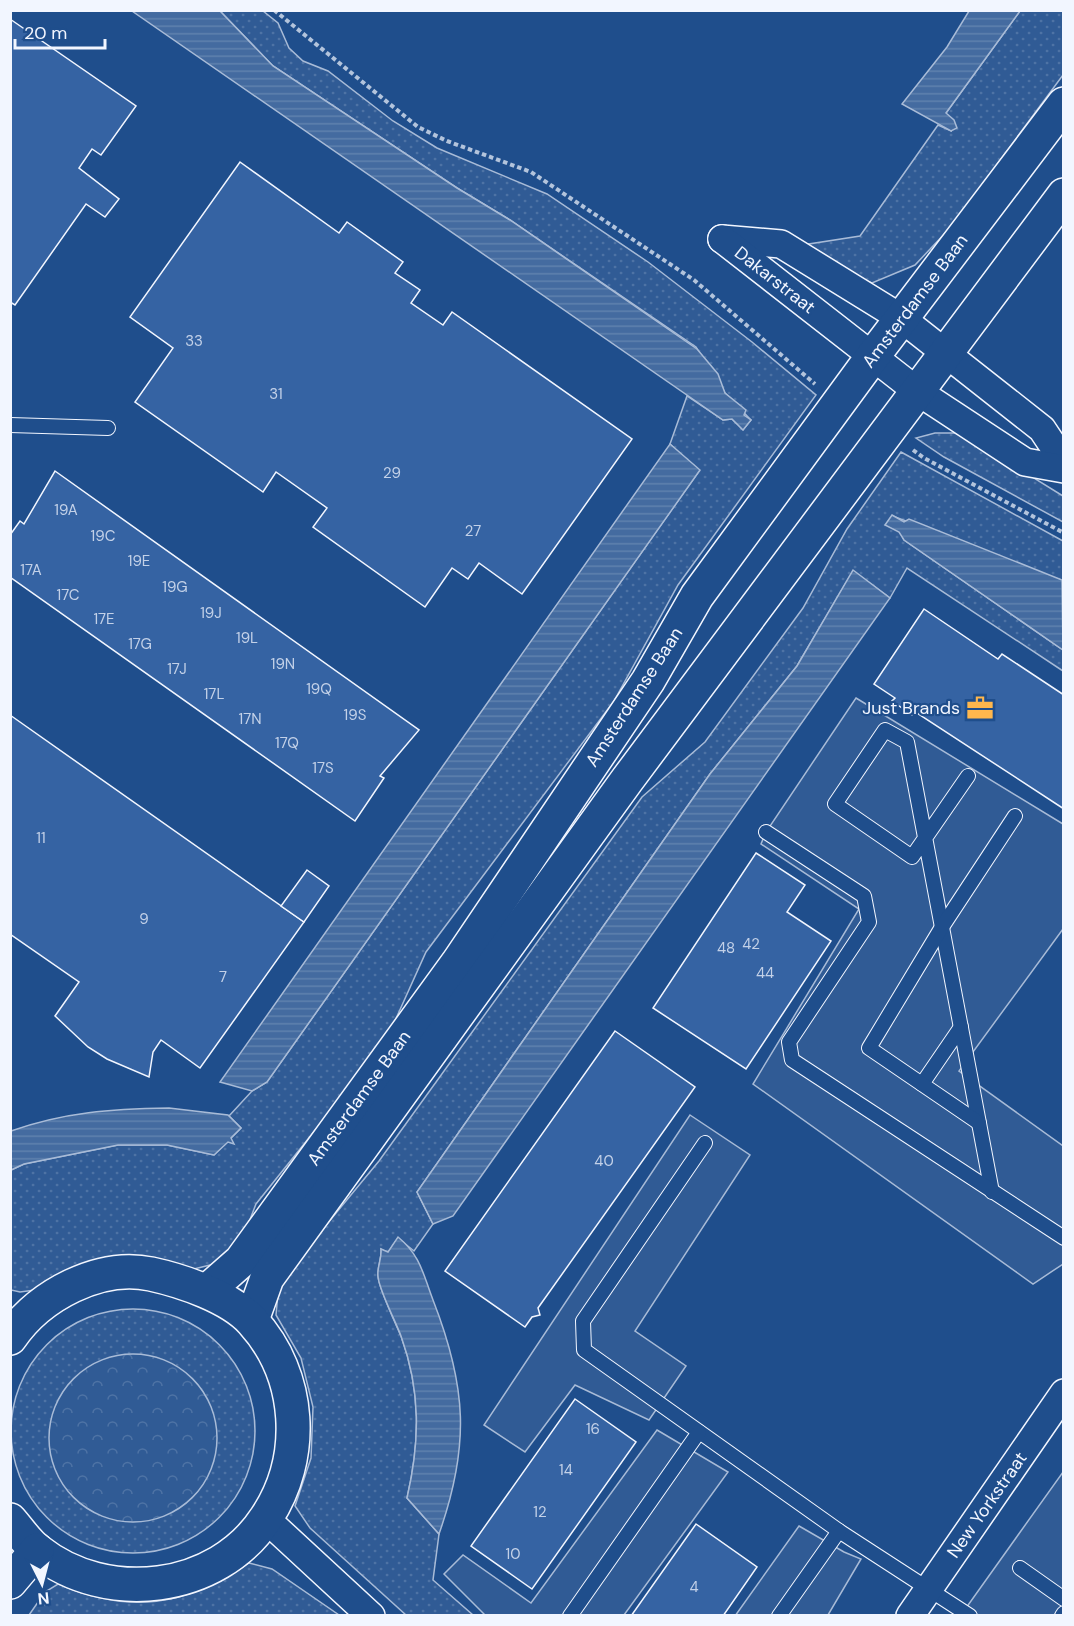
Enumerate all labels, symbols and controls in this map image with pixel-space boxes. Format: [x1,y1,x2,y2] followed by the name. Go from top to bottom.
[15,12,105,50] scale bar
[24,21,67,45] text: 20 m
[857,229,973,373] street label: Amsterdamse Baan
[730,241,820,319] street label: Dakarstraat
[185,331,203,351] house number: 33
[269,384,283,404] house number: 31
[383,463,401,483] house number: 29
[54,500,78,520] house number: 19A
[465,521,481,541] house number: 27
[91,526,116,546] house number: 19C
[128,551,150,571] house number: 19E
[20,560,42,580] house number: 17A
[162,577,188,597] house number: 19G
[56,585,80,605] house number: 17C
[200,603,222,623] house number: 19J
[93,609,115,629] house number: 17E
[580,623,688,771] street label: Amsterdamse Baan
[236,628,258,648] house number: 19L
[128,634,152,654] house number: 17G
[271,654,295,674] house number: 19N
[167,659,187,679] house number: 17J
[306,679,332,699] house number: 19Q
[204,684,224,704] house number: 17L
[965,693,995,723] office icon: Just Brands
[862,696,960,720] place label: Just Brands
[344,705,367,725] house number: 19S
[238,709,262,729] house number: 17N
[275,733,299,753] house number: 17Q
[312,758,334,778] house number: 17S
[36,828,46,848] house number: 11
[139,909,149,929] house number: 9
[742,934,760,954] house number: 42
[717,938,735,958] house number: 48
[756,963,774,983] house number: 44
[219,967,227,987] house number: 7
[302,1025,416,1171] street label: Amsterdamse Baan
[594,1151,614,1171] house number: 40
[586,1419,600,1439] house number: 16
[942,1447,1032,1563] street label: New Yorkstraat
[559,1460,573,1480] house number: 14
[533,1502,547,1522] house number: 12
[506,1544,520,1564] house number: 10
[12,1554,72,1614] north arrow
[689,1577,699,1597] house number: 4
[37,1587,50,1609] text: N

